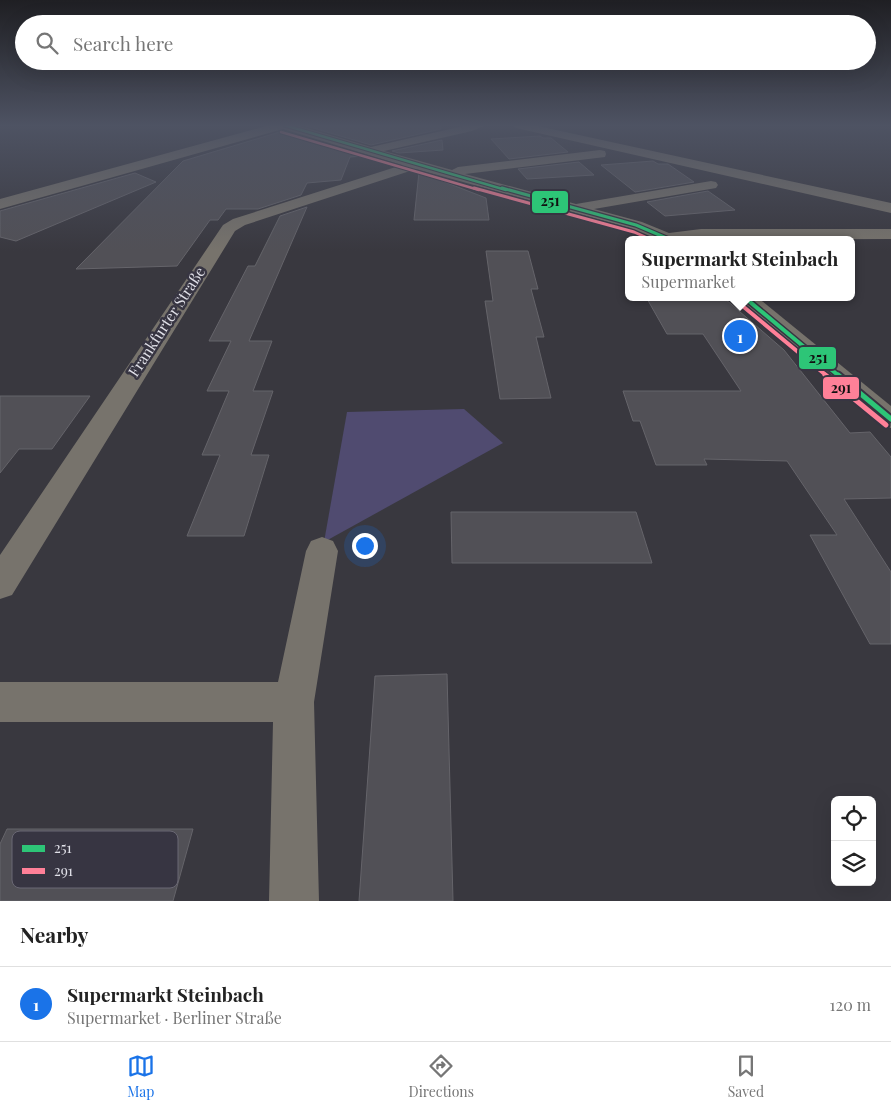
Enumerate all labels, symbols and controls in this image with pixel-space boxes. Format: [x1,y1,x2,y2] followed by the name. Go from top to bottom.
[15,15,876,70] search box
[33,29,61,57] icon: search
[73,30,173,56] text: Search here
[531,190,569,214] line badge: 251
[540,191,560,210] text: 251
[625,236,855,301] popup
[642,245,838,271] text: Supermarkt Steinbach
[123,263,209,380] street label: Frankfurter Straße
[642,271,735,292] text: Supermarket
[724,317,756,355] pin: 1
[798,346,837,370] line badge: 251
[808,348,828,367] text: 251
[822,376,860,400] line badge: 291
[831,378,851,397] text: 291
[352,533,378,559] your location
[831,796,876,886] map controls
[831,796,876,841] button: locate
[12,831,178,888] legend
[54,838,72,857] text: 251
[831,841,876,886] button: layers
[54,861,73,880] text: 291
[20,920,89,948] text: Nearby
[67,981,264,1007] text: Supermarkt Steinbach
[33,994,39,1015] text: 1
[830,994,871,1015] text: 120 m
[67,1007,282,1028] text: Supermarket · Berliner Straße
[127,1052,155,1101] tab: Map
[409,1052,474,1101] tab: Directions
[728,1052,764,1101] tab: Saved

